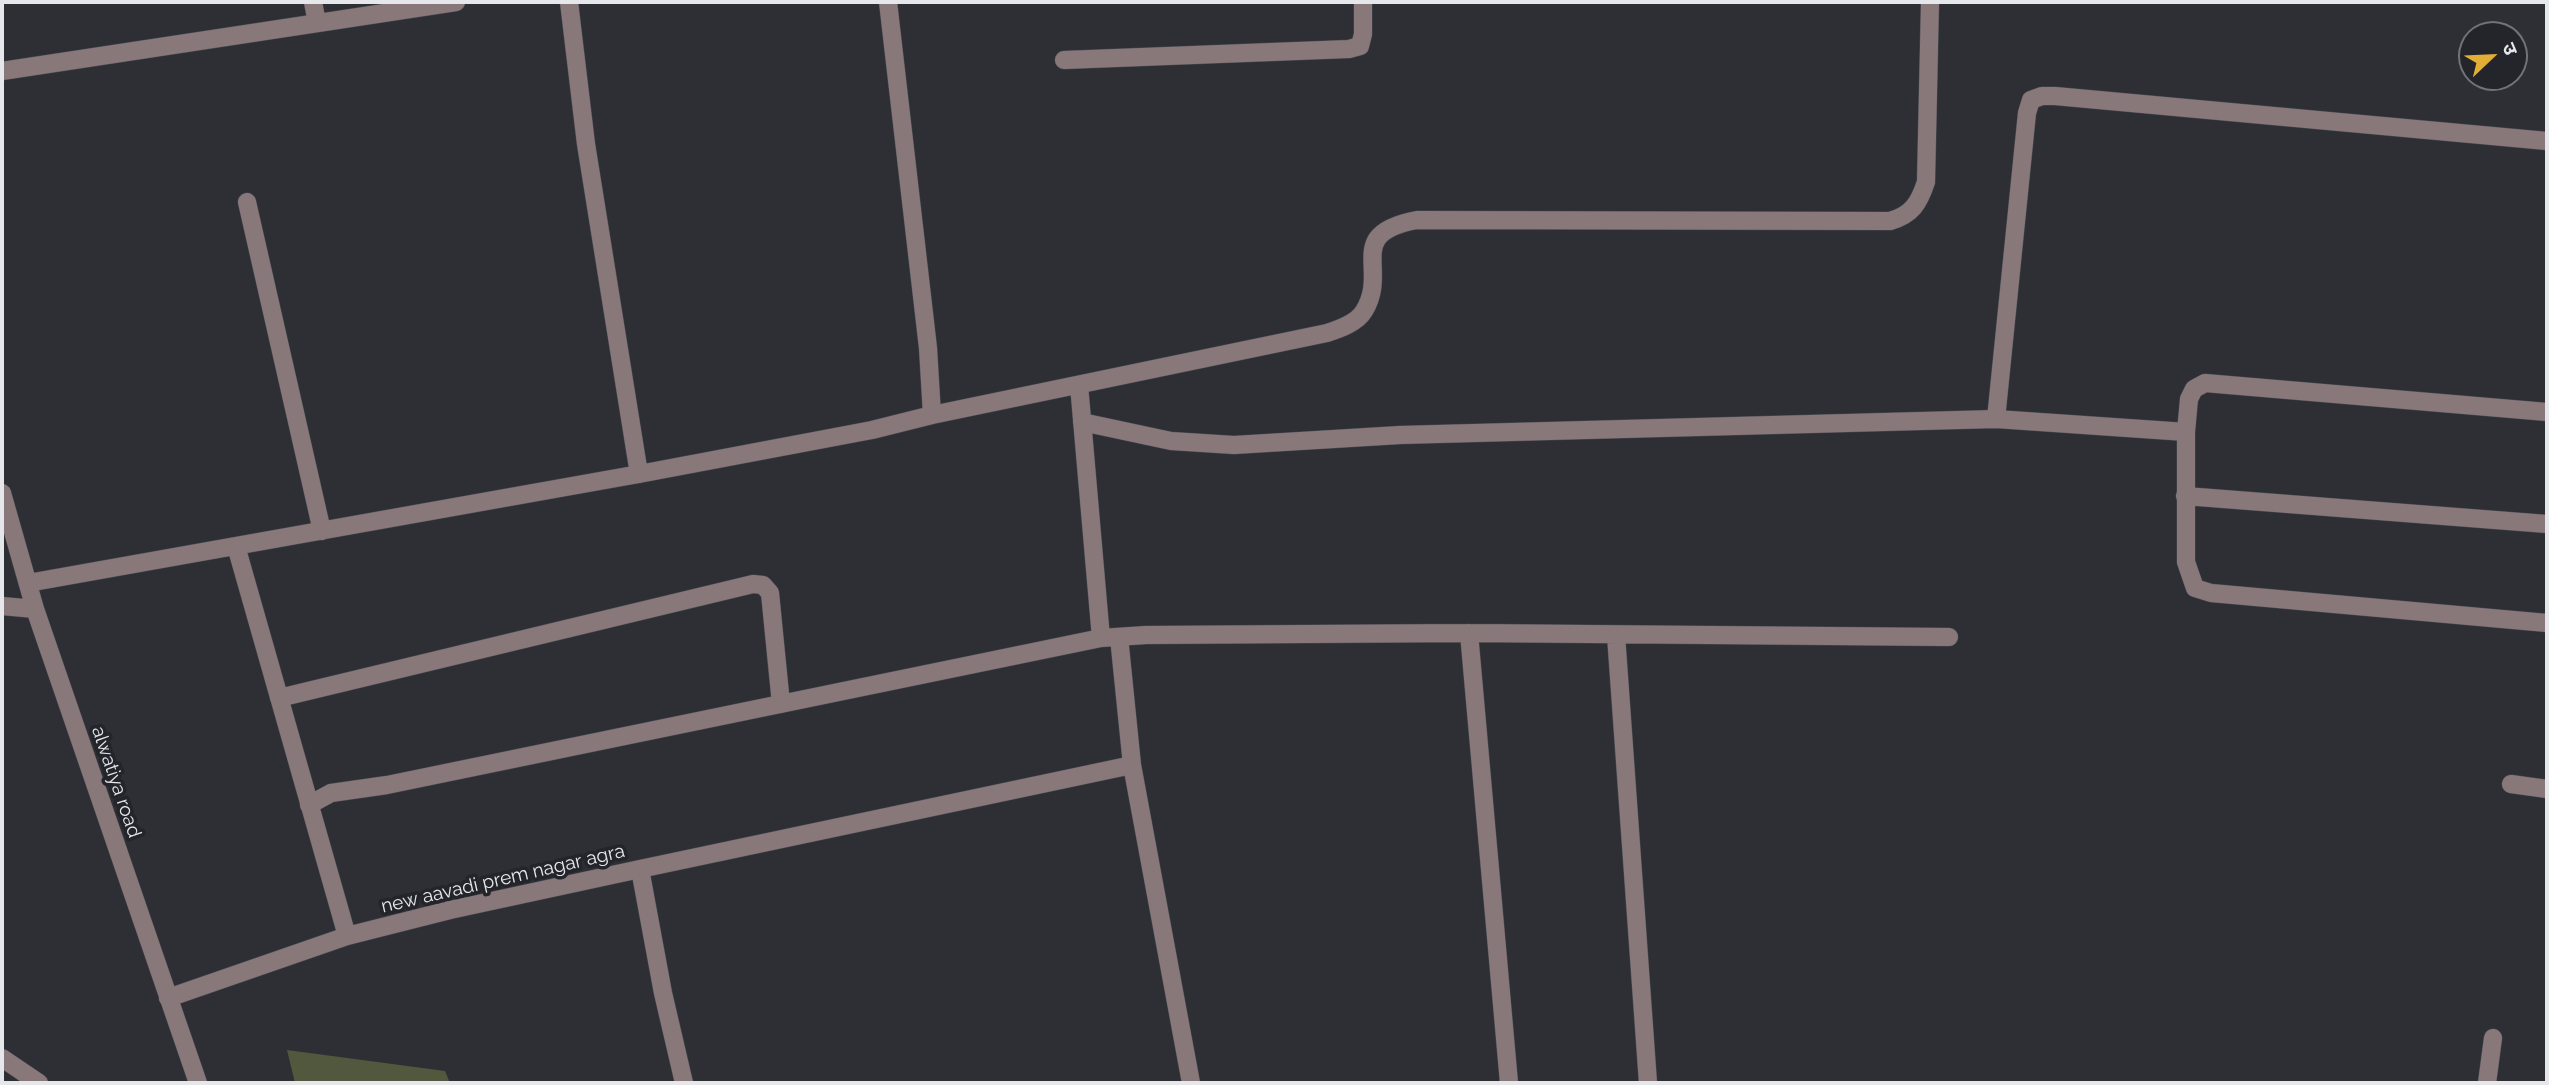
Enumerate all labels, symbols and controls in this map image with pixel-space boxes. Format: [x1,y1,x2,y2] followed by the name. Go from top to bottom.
[2458,21,2528,91] north arrow
[2498,39,2523,58] text: उ
[86,723,146,841] street label: alwatiya road
[379,840,627,918] street label: new aavadi prem nagar agra

